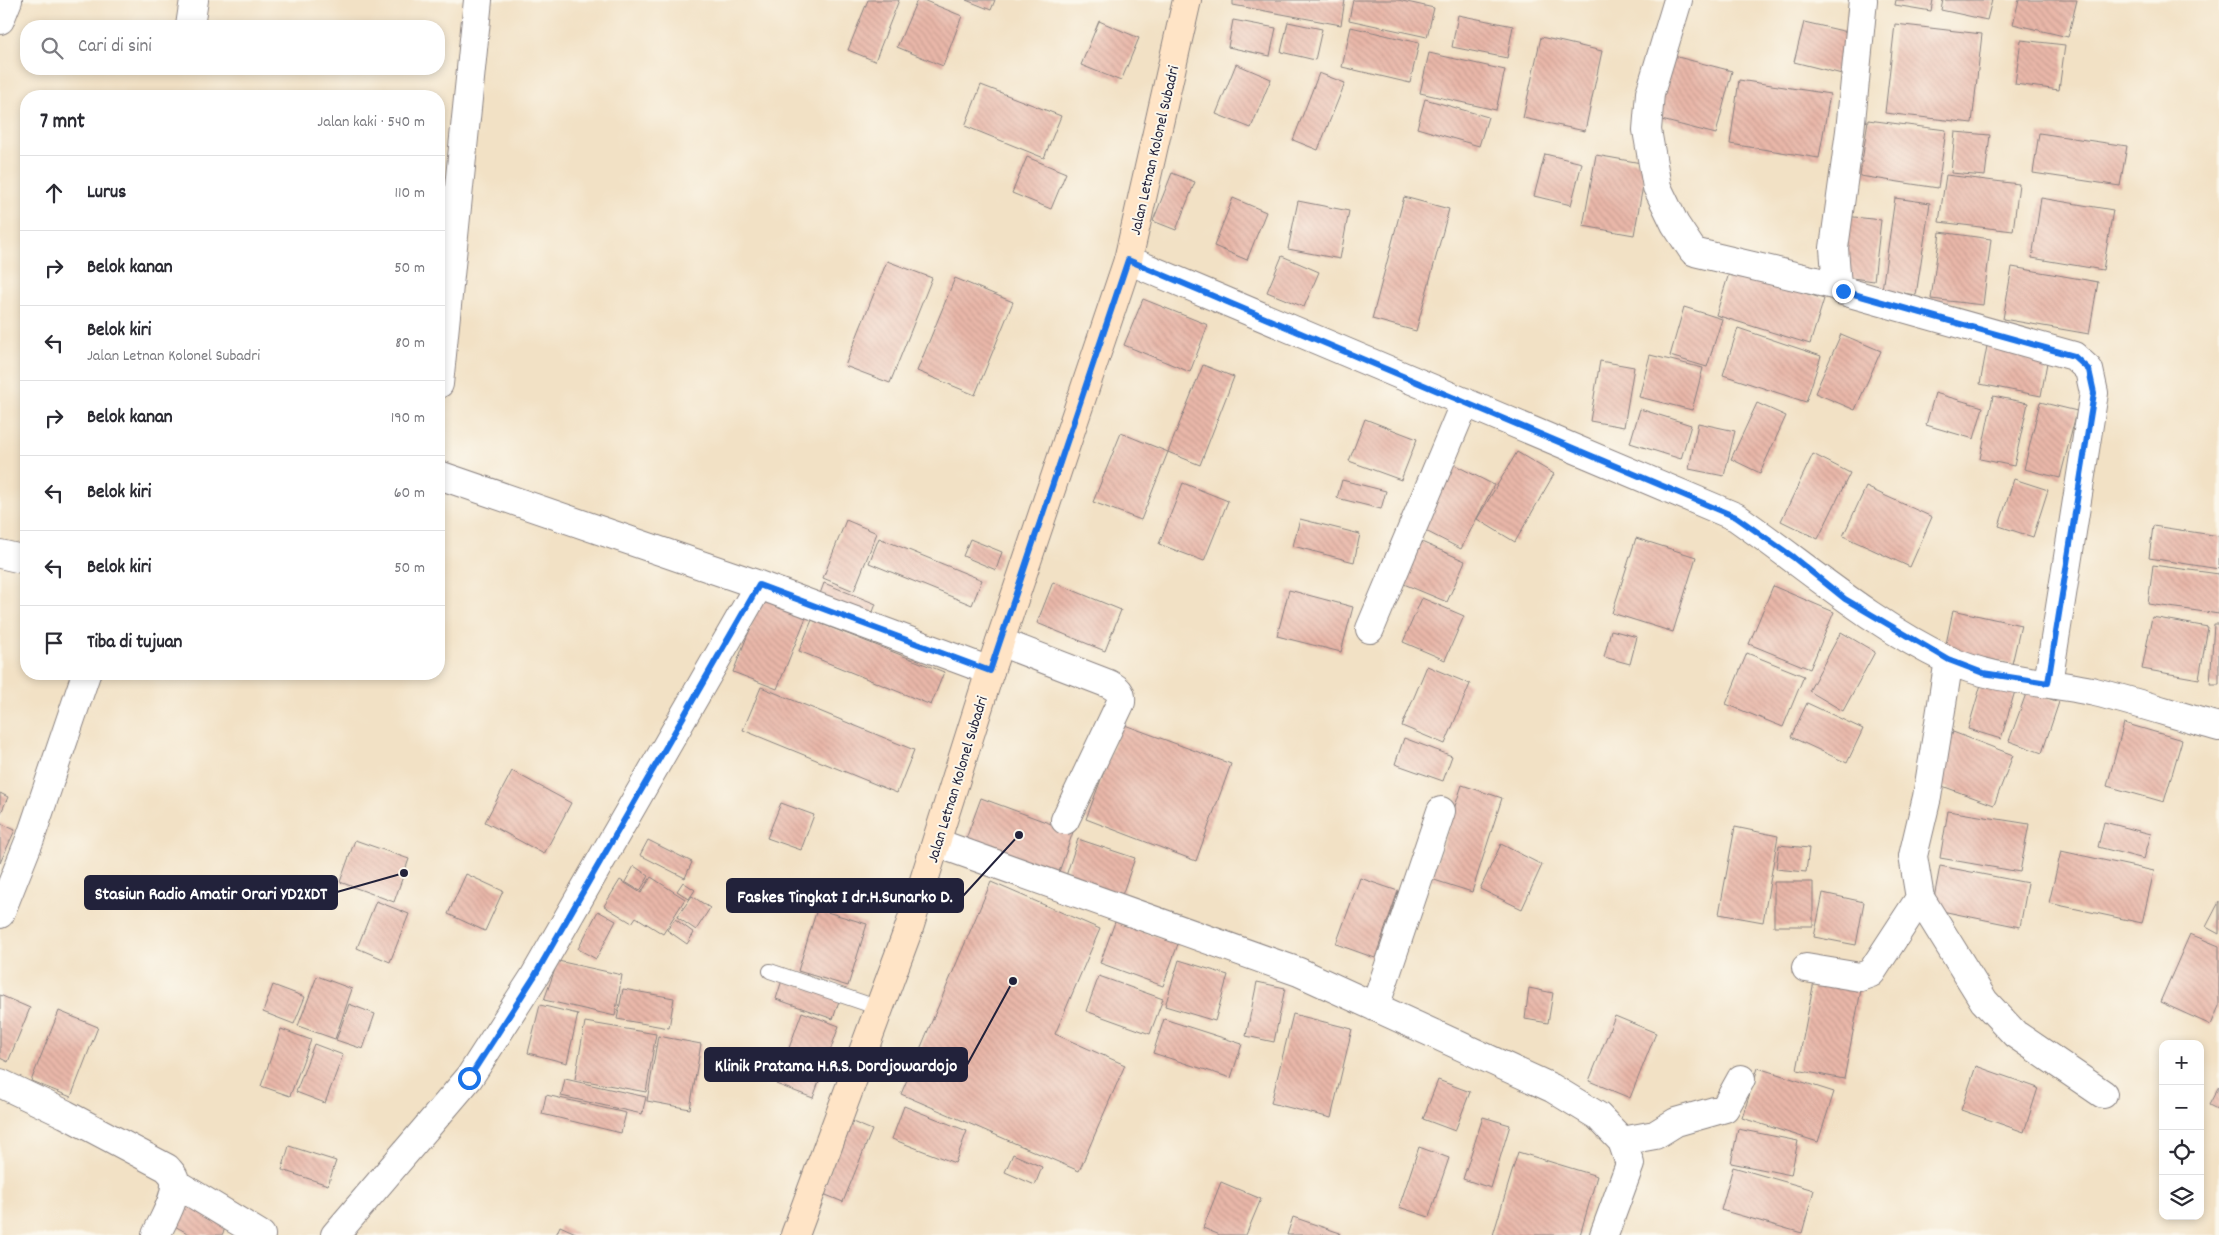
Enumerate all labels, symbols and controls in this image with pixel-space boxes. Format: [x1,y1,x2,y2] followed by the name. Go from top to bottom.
[20,20,445,75] search box
[38,34,66,62] icon: search
[78,34,152,61] text: Cari di sini
[1125,64,1186,238] street label: Jalan Letnan Kolonel Subadri
[40,108,85,138] text: 7 mnt
[317,111,425,134] text: Jalan kaki · 540 m
[40,179,68,207] icon: ahead
[87,180,126,207] text: Lurus
[395,182,425,205] text: 110 m
[40,254,68,282] icon: right
[87,255,173,282] text: Belok kanan
[394,257,425,280] text: 50 m
[1832,280,1855,303] route end
[87,318,151,345] text: Belok kiri
[40,329,68,357] icon: left
[395,332,425,355] text: 80 m
[87,345,260,368] text: Jalan Letnan Kolonel Subadri
[40,404,68,432] icon: right
[87,405,173,432] text: Belok kanan
[391,407,425,430] text: 190 m
[40,479,68,507] icon: left
[87,480,151,507] text: Belok kiri
[394,482,425,505] text: 60 m
[40,554,68,582] icon: left
[87,555,151,582] text: Belok kiri
[394,557,425,580] text: 50 m
[40,629,68,657] icon: arrive
[87,630,182,657] text: Tiba di tujuan
[922,693,995,866] street label: Jalan Letnan Kolonel Subadri
[85,876,337,909] callout: Stasiun Radio Amatir Orari YD2XDT
[727,879,963,912] callout: Faskes Tingkat I dr.H.Sunarko D.
[95,883,328,908] text: Stasiun Radio Amatir Orari YD2XDT
[737,886,953,911] text: Faskes Tingkat I dr.H.Sunarko D.
[2159,1040,2204,1220] map controls
[2159,1040,2204,1085] button: +
[705,1048,967,1081] callout: Klinik Pratama H.R.S. Dordjowardojo
[715,1055,957,1080] text: Klinik Pratama H.R.S. Dordjowardojo
[458,1067,481,1090] route start
[2159,1085,2204,1130] button: −
[2159,1130,2204,1175] button: locate
[2159,1175,2204,1220] button: layers

